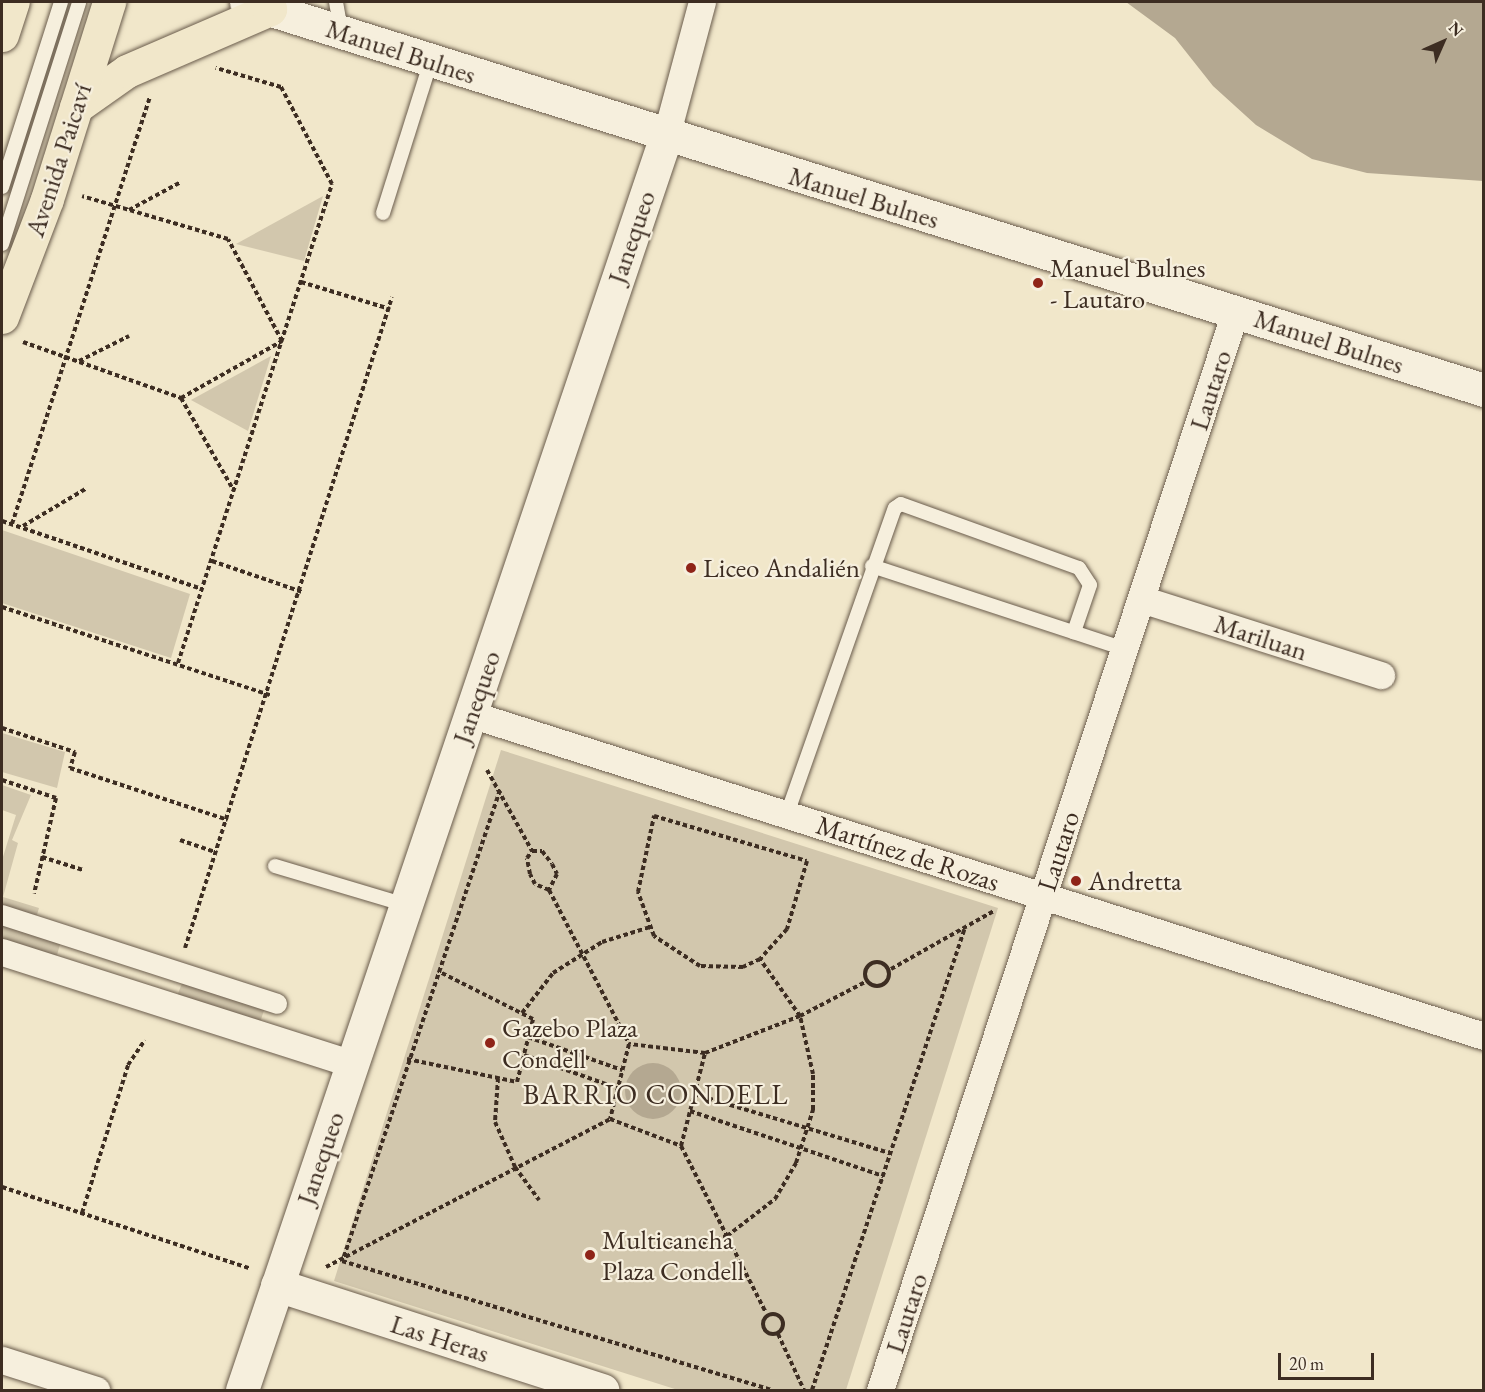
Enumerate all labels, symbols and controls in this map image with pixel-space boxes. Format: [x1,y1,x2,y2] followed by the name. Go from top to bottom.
[322,12,480,90] street label: Manuel Bulnes
[1413,12,1473,72] north arrow
[1444,17,1468,41] text: N
[18,79,98,241] street label: Avenida Paicaví
[785,159,943,235] street label: Manuel Bulnes
[600,186,662,288] street label: Janequeo
[1050,251,1206,314] place label: Manuel Bulnes - Lautaro
[1031,276,1045,290] marker: Manuel Bulnes - Lautaro
[1250,302,1408,380] street label: Manuel Bulnes
[1182,346,1238,434] street label: Lautaro
[703,552,860,584] place label: Liceo Andalién
[684,561,698,575] marker: Liceo Andalién
[1210,607,1312,667] street label: Mariluan
[445,646,507,748] street label: Janequeo
[1030,807,1086,895] street label: Lautaro
[812,808,1004,898] street label: Martínez de Rozas
[1088,865,1182,897] place label: Andretta
[1069,874,1083,888] marker: Andretta
[502,1011,638,1074] place label: Gazebo Plaza Condell
[483,1036,497,1050] marker: Gazebo Plaza Condell
[523,1077,789,1111] district label: BARRIO CONDELL
[289,1107,351,1209] street label: Janequeo
[602,1223,744,1286] place label: Multicancha Plaza Condell
[583,1248,597,1262] marker: Multicancha Plaza Condell
[878,1269,934,1357] street label: Lautaro
[387,1307,493,1369] street label: Las Heras
[1281,1341,1377,1379] scale bar
[1289,1352,1324,1375] text: 20 m

